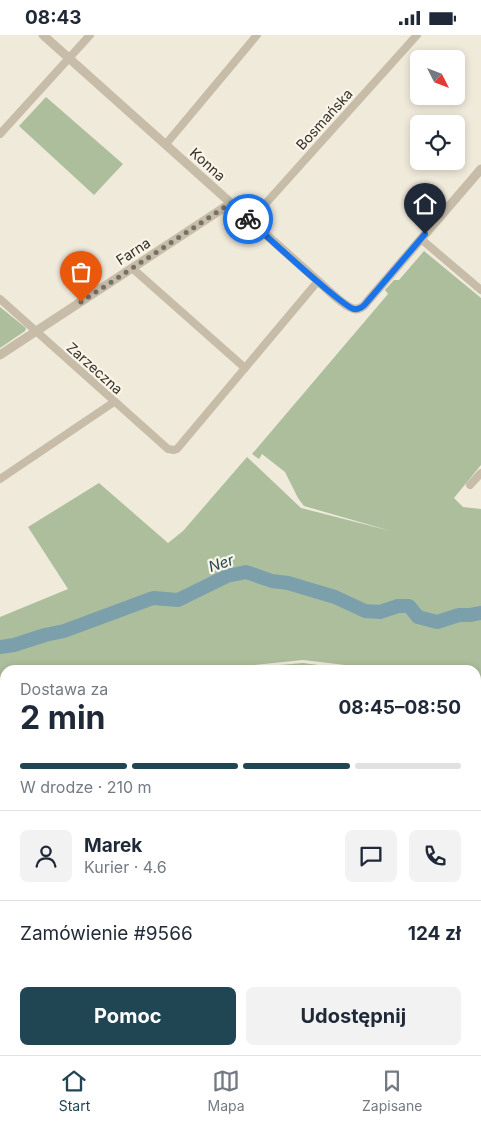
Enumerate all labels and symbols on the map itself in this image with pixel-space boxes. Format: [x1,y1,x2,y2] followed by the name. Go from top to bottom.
[410,50,465,105] north arrow
[292,85,356,153] street label: Bosmańska
[187,144,229,184] street label: Konna
[404,183,446,234] pin
[223,194,273,244] courier
[113,234,153,268] street label: Farna
[60,251,102,302] pin
[64,338,126,398] street label: Zarzeczna
[206,550,237,576] water label: Ner

